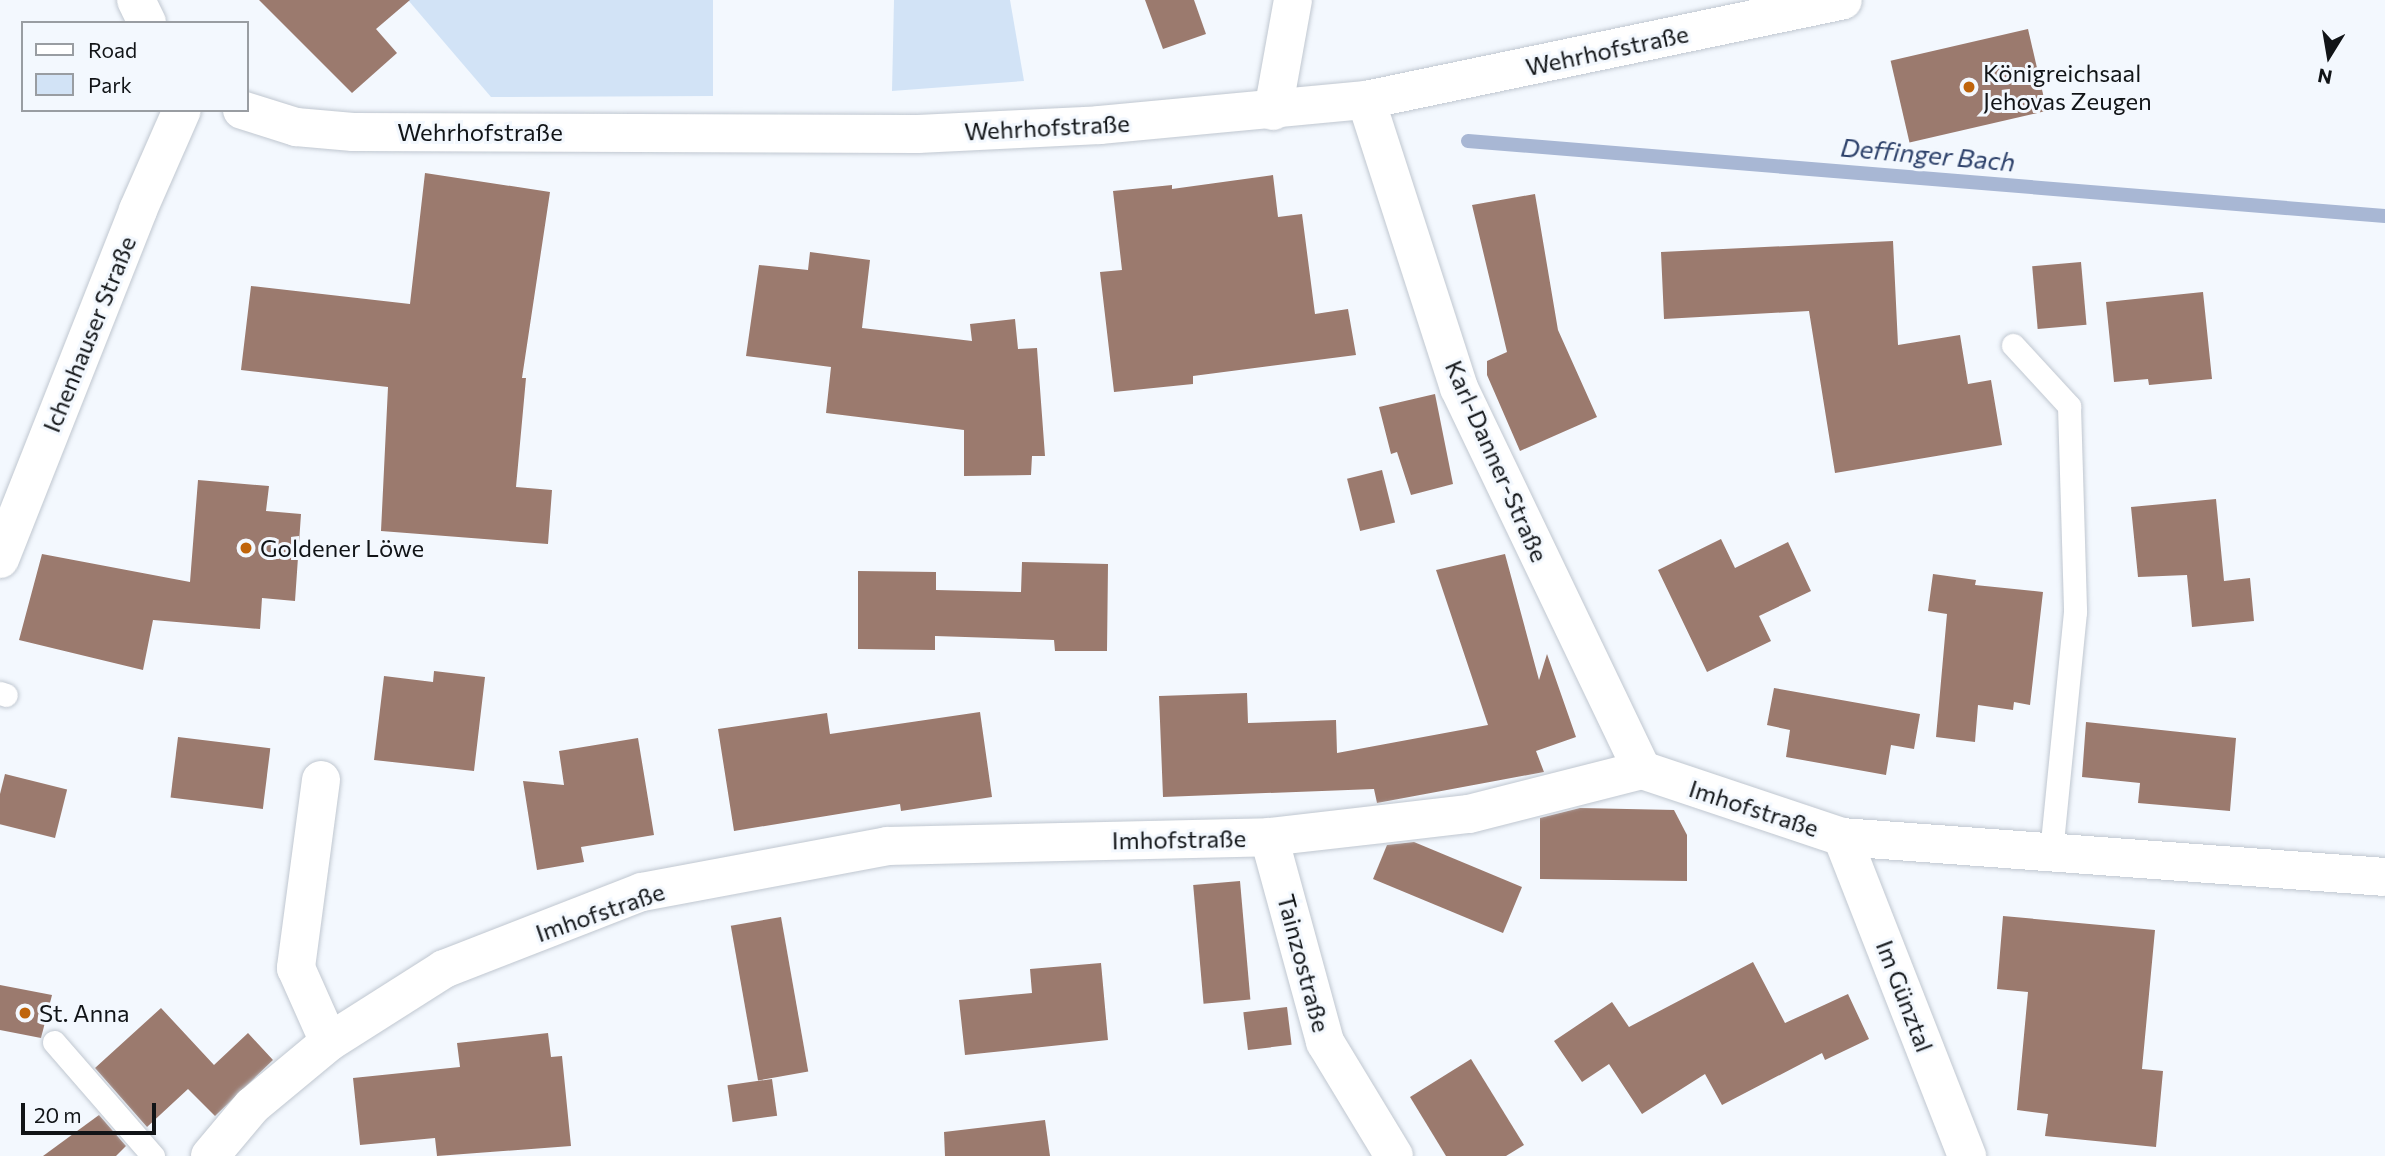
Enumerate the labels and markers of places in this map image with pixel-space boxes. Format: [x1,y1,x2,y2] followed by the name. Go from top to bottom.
[1983,59,2152,115] place label: Königreichsaal Jehovas Zeugen
[1961,79,1977,95] marker: Königreichsaal Jehovas Zeugen
[260,534,424,562] place label: Goldener Löwe
[238,540,254,556] marker: Goldener Löwe
[39,999,130,1027] place label: St. Anna
[17,1005,33,1021] marker: St. Anna

